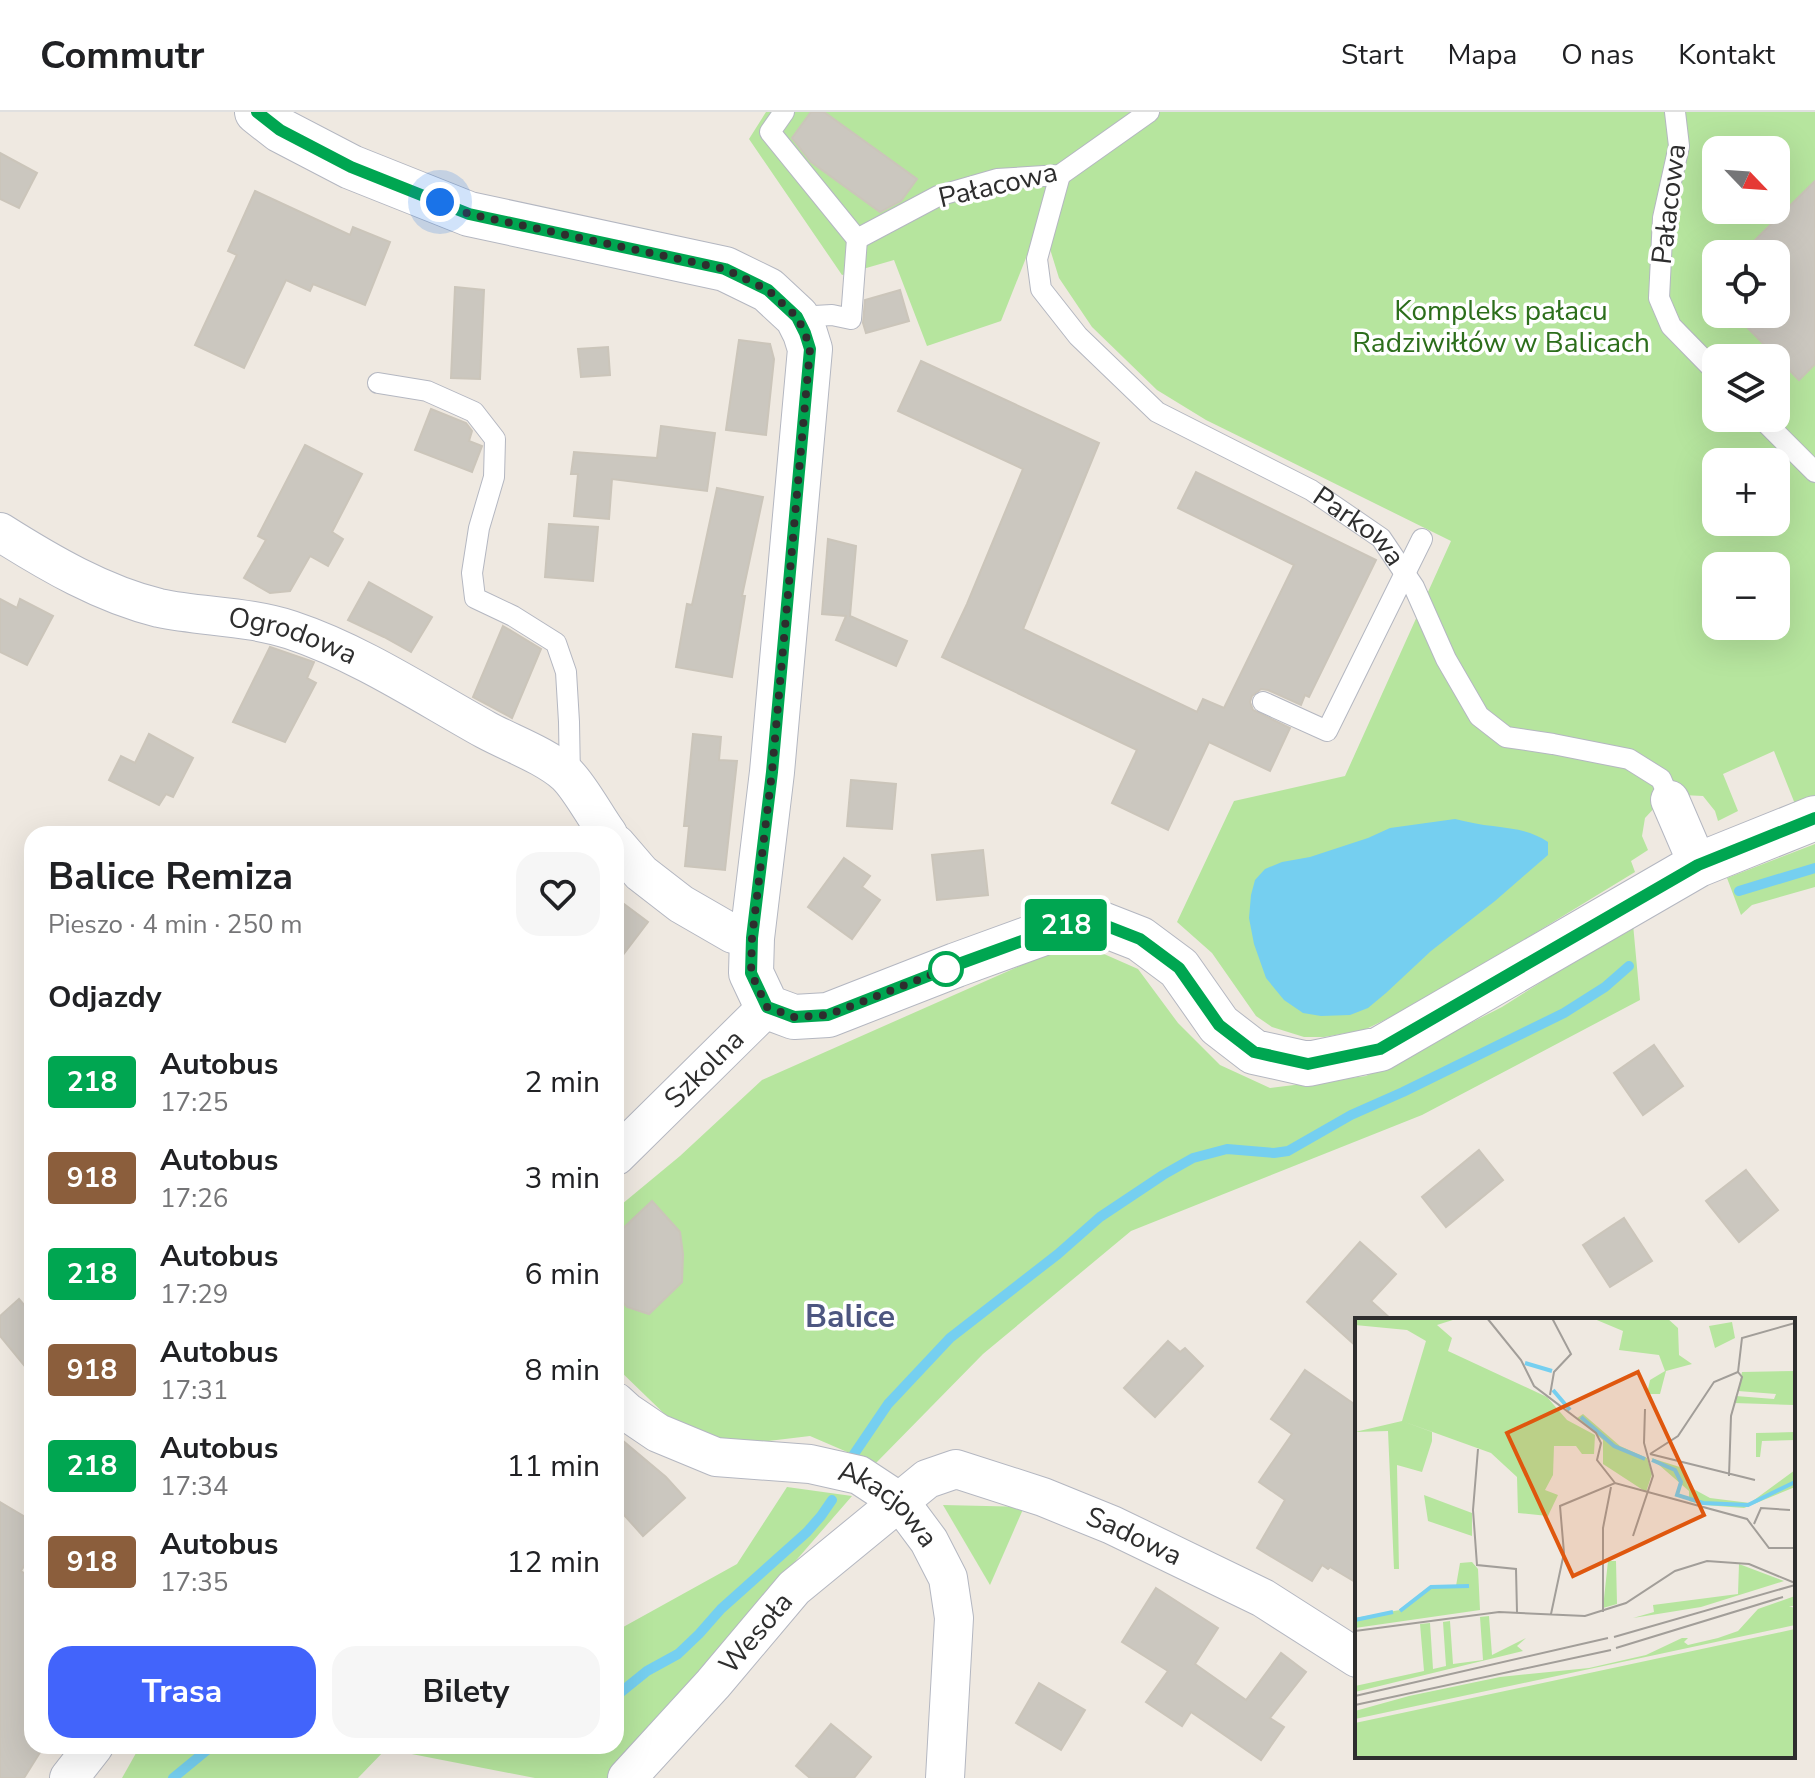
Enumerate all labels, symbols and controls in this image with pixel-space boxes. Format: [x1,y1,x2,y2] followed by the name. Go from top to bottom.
[40,30,205,81] text: Commutr
[1341,36,1403,74] text: Start
[1447,36,1517,74] text: Mapa
[1561,36,1634,74] text: O nas
[1678,36,1775,74] text: Kontakt
[1702,136,1790,224] north arrow
[1702,136,1790,640] map controls
[1643,142,1695,266] street label: Pałacowa
[935,153,1061,217] street label: Pałacowa
[420,182,460,222] your location
[1702,240,1790,328] button: locate
[1352,292,1650,362] park label: Kompleks pałacu Radziwiłłów w Balicach
[1702,344,1790,432] button: layers
[1702,448,1790,536] button: +
[1305,478,1414,574] street label: Parkowa
[1702,552,1790,640] button: −
[226,599,363,674] street label: Ogrodowa
[48,851,293,902] text: Balice Remiza
[516,852,600,936] button: heart
[1020,899,1112,951] line badge: 218
[1041,906,1091,944] text: 218
[48,907,303,942] text: Pieszo · 4 min · 250 m
[929,952,963,986] unlabelled marker
[48,977,161,1018] text: Odjazdy
[656,1021,753,1117] street label: Szkolna
[160,1044,278,1085] text: Autobus
[525,1062,600,1103] text: 2 min
[67,1063,117,1101] text: 218
[160,1085,228,1120] text: 17:25
[160,1140,278,1181] text: Autobus
[525,1158,600,1199] text: 3 min
[67,1159,117,1197] text: 918
[160,1181,228,1216] text: 17:26
[160,1236,278,1277] text: Autobus
[525,1254,600,1295] text: 6 min
[67,1255,117,1293] text: 218
[160,1277,228,1312] text: 17:29
[805,1295,895,1338] district label: Balice
[1355,1318,1795,1758] inset map
[160,1332,278,1373] text: Autobus
[525,1350,600,1391] text: 8 min
[67,1351,117,1389] text: 918
[160,1373,228,1408] text: 17:31
[160,1428,278,1469] text: Autobus
[507,1446,600,1487] text: 11 min
[67,1447,117,1485] text: 218
[835,1452,947,1555] street label: Akacjowa
[160,1469,228,1504] text: 17:34
[1080,1497,1188,1575] street label: Sadowa
[160,1524,278,1565] text: Autobus
[507,1542,600,1583] text: 12 min
[67,1543,117,1581] text: 918
[160,1565,228,1600] text: 17:35
[710,1584,802,1682] street label: Wesoła
[48,1646,316,1738] button: Trasa
[332,1646,600,1738] button: Bilety

